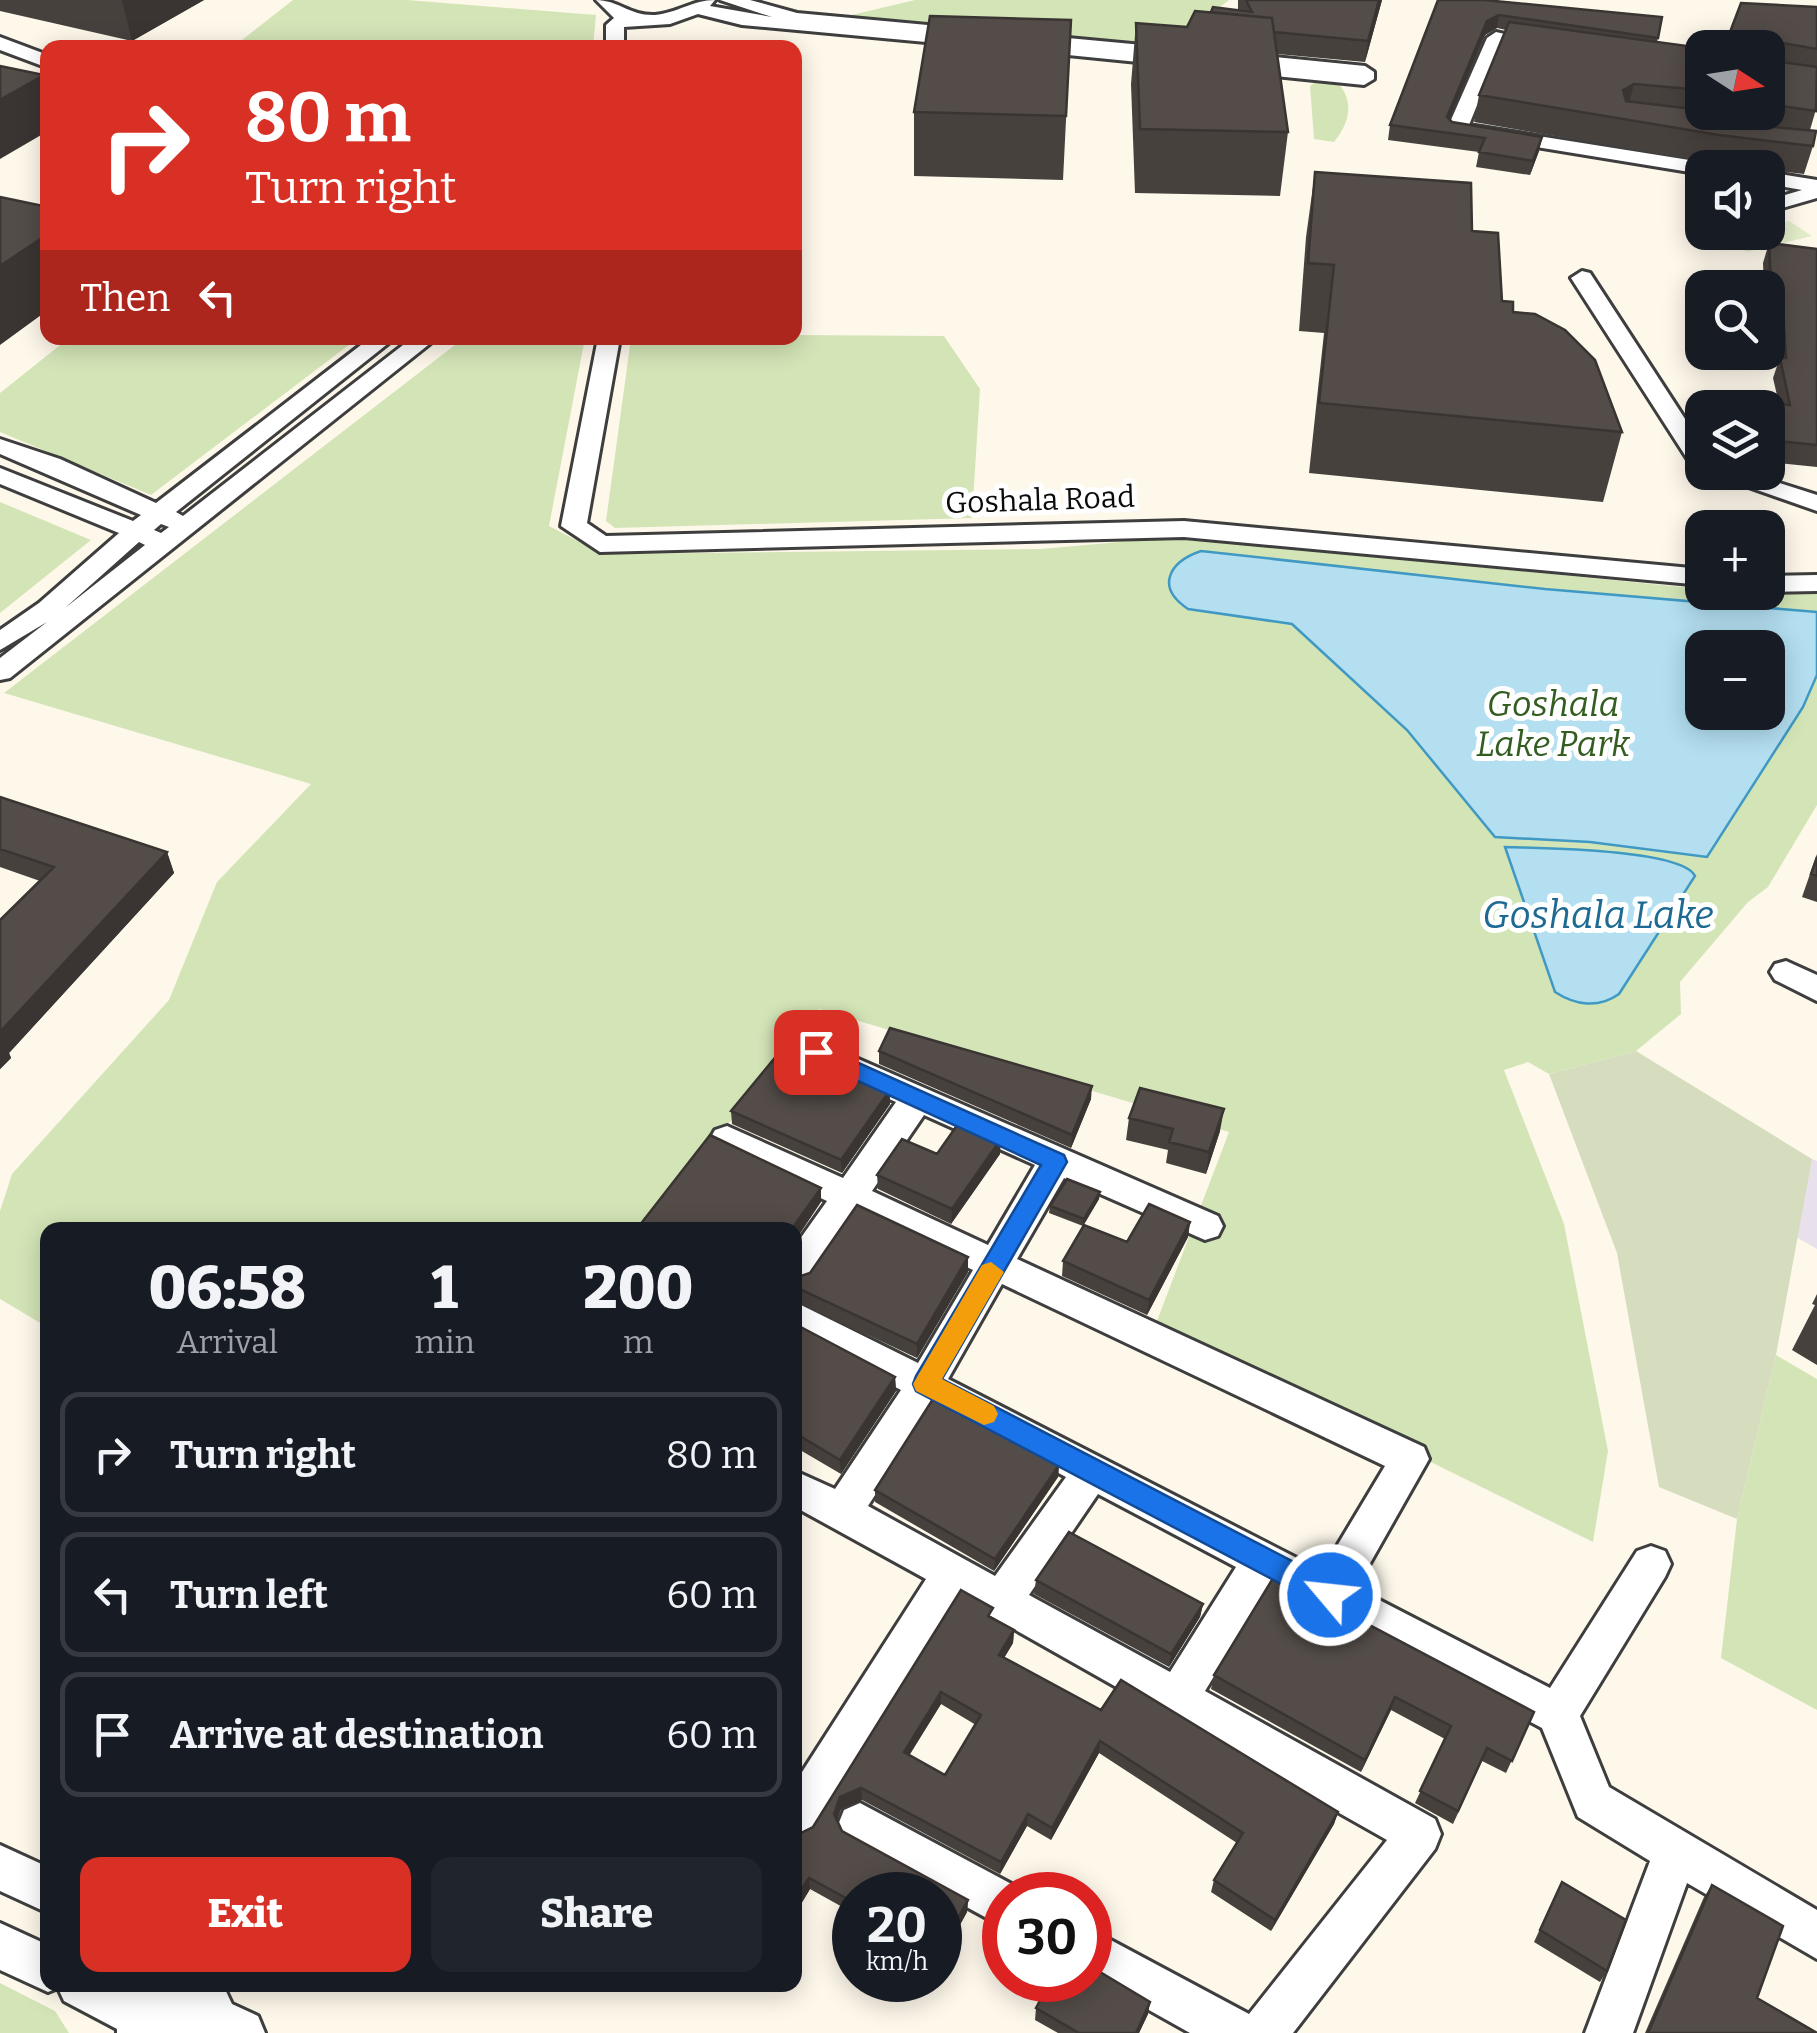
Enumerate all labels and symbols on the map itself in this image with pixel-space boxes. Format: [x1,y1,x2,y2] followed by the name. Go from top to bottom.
[1685,30,1785,130] north arrow
[944,479,1136,521] street label: Goshala Road
[1476,683,1631,765] park label: Goshala Lake Park
[1482,892,1714,938] water label: Goshala Lake
[774,1010,859,1095] pin
[1278,1543,1382,1647] position arrow
[982,1872,1112,2002] speed limit sign: 30

